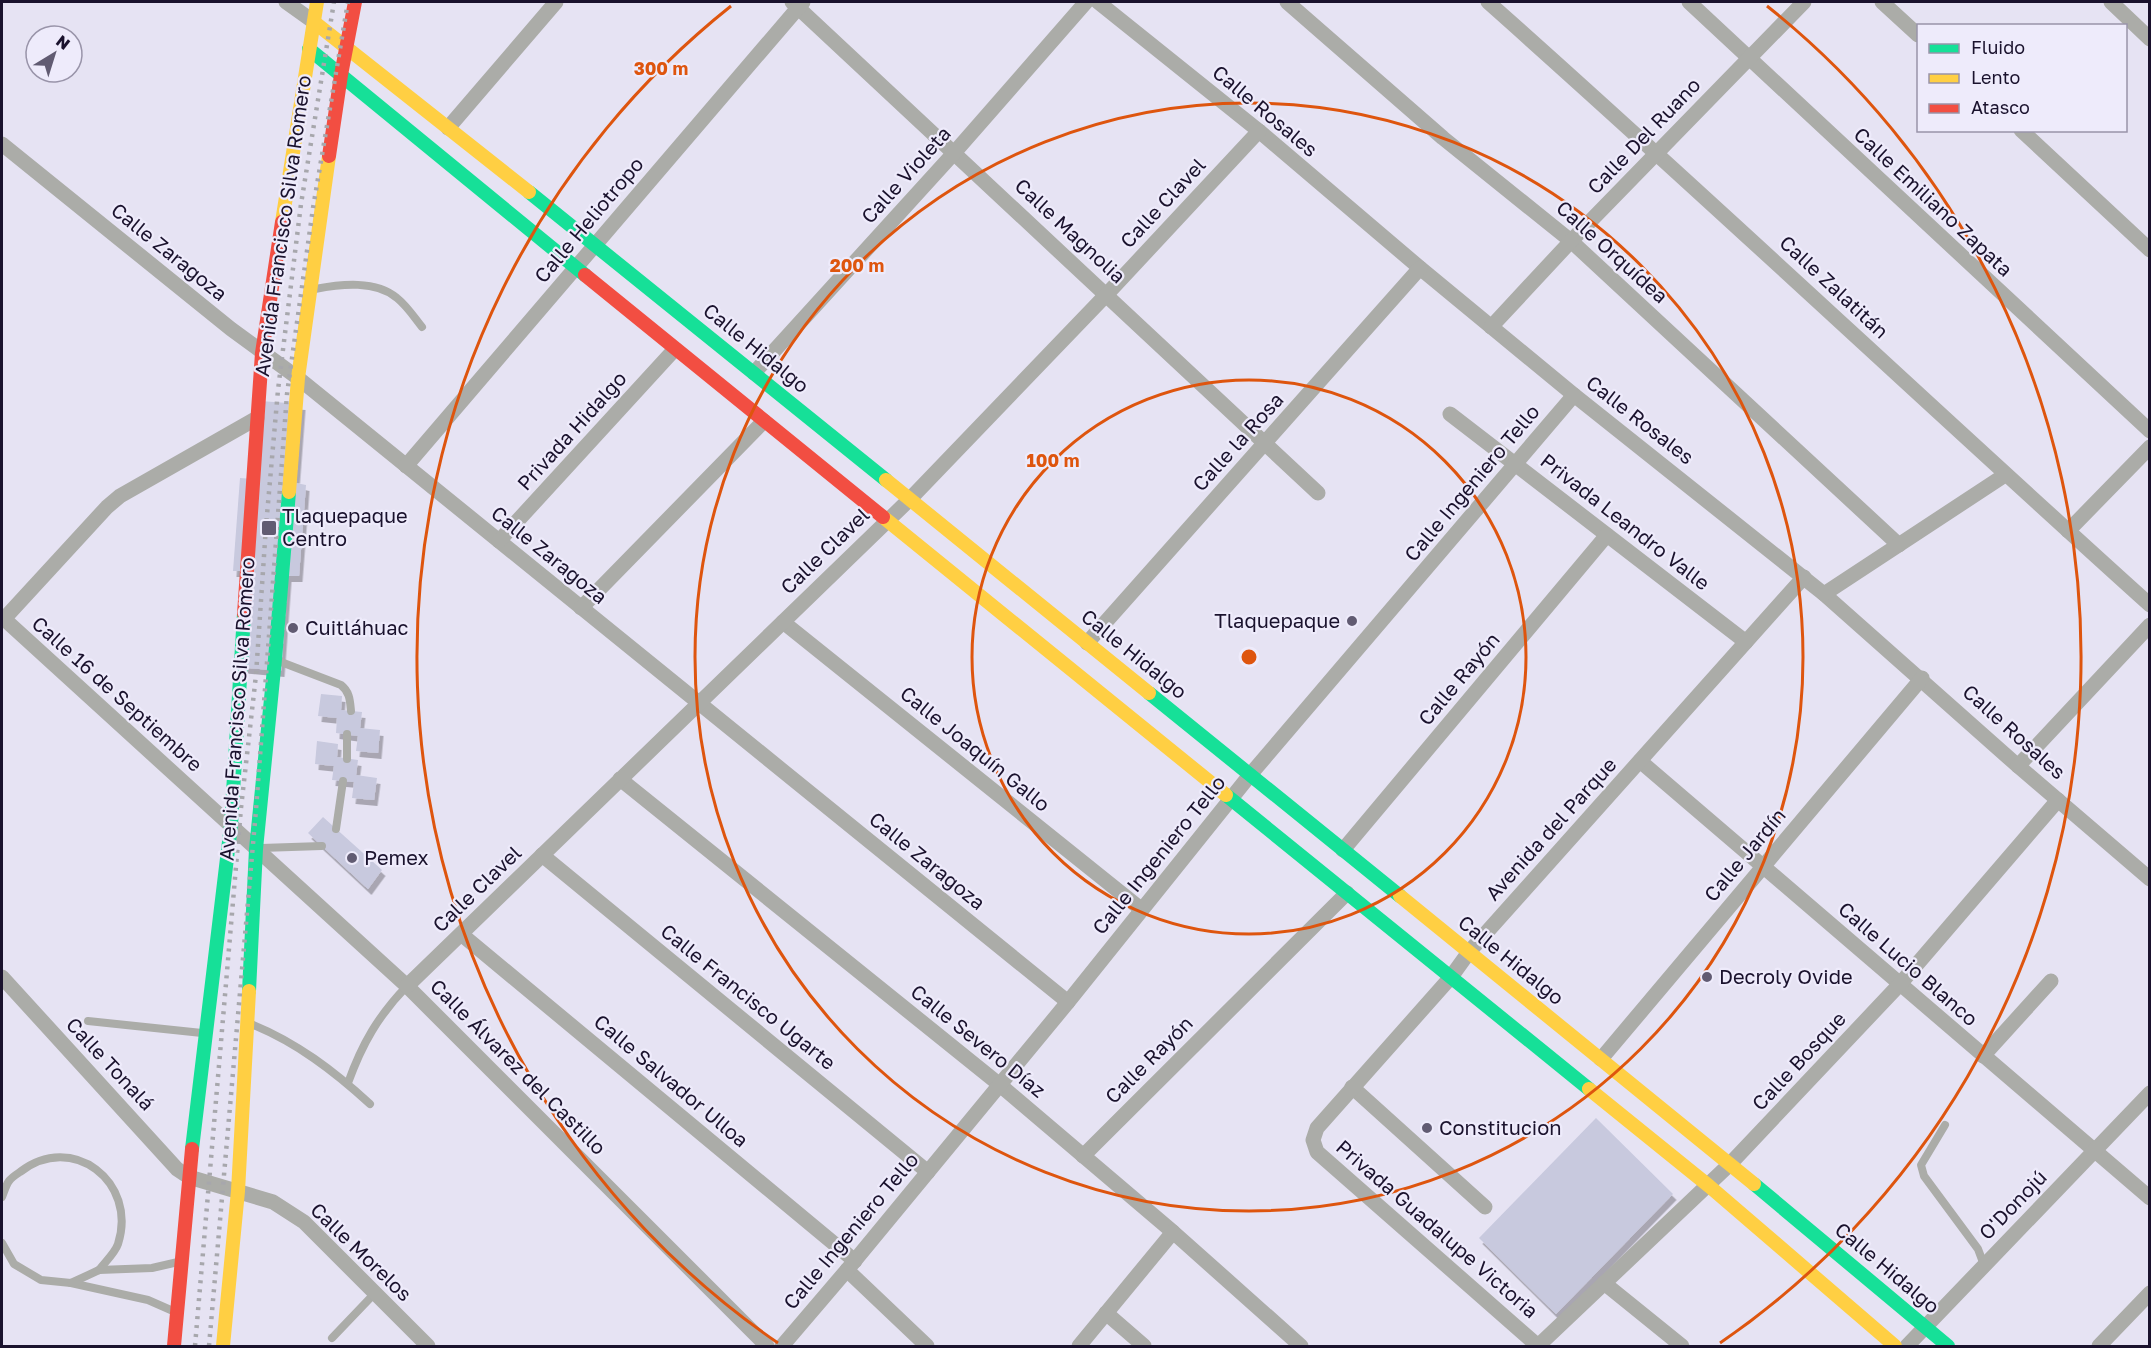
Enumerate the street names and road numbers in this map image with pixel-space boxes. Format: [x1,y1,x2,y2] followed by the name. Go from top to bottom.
[1208,59,1323,161] street label: Calle Rosales
[1582,72,1705,198] street label: Calle Del Ruano
[249,74,315,378] street label: Avenida Francisco Silva Romero
[856,121,955,228] street label: Calle Violeta
[1850,122,2018,281] street label: Calle Emiliano Zapata
[529,152,648,287] street label: Calle Heliotropo
[1115,153,1210,252] street label: Calle Clavel
[1010,173,1131,288] street label: Calle Magnolia
[1552,195,1673,308] street label: Calle Orquídea
[107,197,232,305] street label: Calle Zaragoza
[1775,230,1894,343] street label: Calle Zalatitán
[699,297,814,397] street label: Calle Hidalgo
[512,366,631,495] street label: Privada Hidalgo
[1582,370,1699,469] street label: Calle Rosales
[1187,387,1288,495] street label: Calle la Rosa
[1399,399,1544,566] street label: Calle Ingeniero Tello
[1536,448,1715,595] street label: Privada Leandro Valle
[487,500,612,608] street label: Calle Zaragoza
[775,502,874,598] street label: Calle Clavel
[213,556,259,861] street label: Avenida Francisco Silva Romero
[1077,603,1192,703] street label: Calle Hidalgo
[28,611,208,776] street label: Calle 16 de Septiembre
[1413,627,1504,730] street label: Calle Rayón
[1958,679,2071,784] street label: Calle Rosales
[896,681,1055,816] street label: Calle Joaquín Gallo
[1480,752,1621,905] street label: Avenida del Parque
[1087,770,1230,939] street label: Calle Ingeniero Tello
[1698,803,1790,906] street label: Calle Jardín
[865,806,990,914] street label: Calle Zaragoza
[427,840,526,936] street label: Calle Clavel
[1834,896,1983,1030] street label: Calle Lucio Blanco
[1454,909,1569,1009] street label: Calle Hidalgo
[656,918,841,1074] street label: Calle Francisco Ugarte
[426,974,611,1159] street label: Calle Álvarez del Castillo
[907,979,1051,1102] street label: Calle Severo Díaz
[1746,1006,1850,1115] street label: Calle Bosque
[590,1009,754,1152] street label: Calle Salvador Ulloa
[1100,1011,1197,1108] street label: Calle Rayón
[62,1012,160,1115] street label: Calle Tonalá
[1332,1134,1543,1322] street label: Privada Guadalupe Victoria
[778,1147,923,1314] street label: Calle Ingeniero Tello
[1973,1165,2051,1244] street label: O'Donojú
[306,1197,417,1306] street label: Calle Morelos
[1831,1217,1945,1318] street label: Calle Hidalgo

